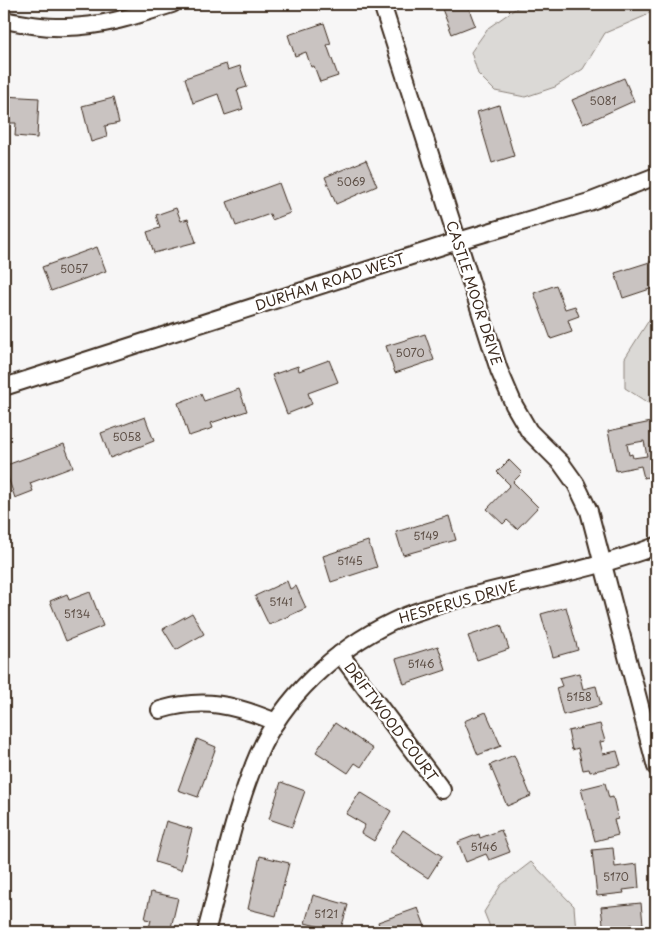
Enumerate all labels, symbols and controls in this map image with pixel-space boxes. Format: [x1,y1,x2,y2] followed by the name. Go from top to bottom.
[590,92,616,109] house number: 5081
[337,173,365,190] house number: 5069
[441,218,508,368] street label: CASTLE MOOR DRIVE
[252,247,408,316] street label: DURHAM ROAD WEST
[60,260,88,277] house number: 5057
[396,344,424,361] house number: 5070
[113,428,142,445] house number: 5058
[413,527,439,544] house number: 5149
[337,552,363,569] house number: 5145
[396,574,520,629] street label: HESPERUS DRIVE
[269,593,293,610] house number: 5141
[64,605,90,622] house number: 5134
[408,655,435,672] house number: 5146
[339,658,444,786] street label: DRIFTWOOD COURT
[566,688,592,705] house number: 5158
[471,838,498,855] house number: 5146
[603,868,629,885] house number: 5170
[314,905,338,922] house number: 5121

